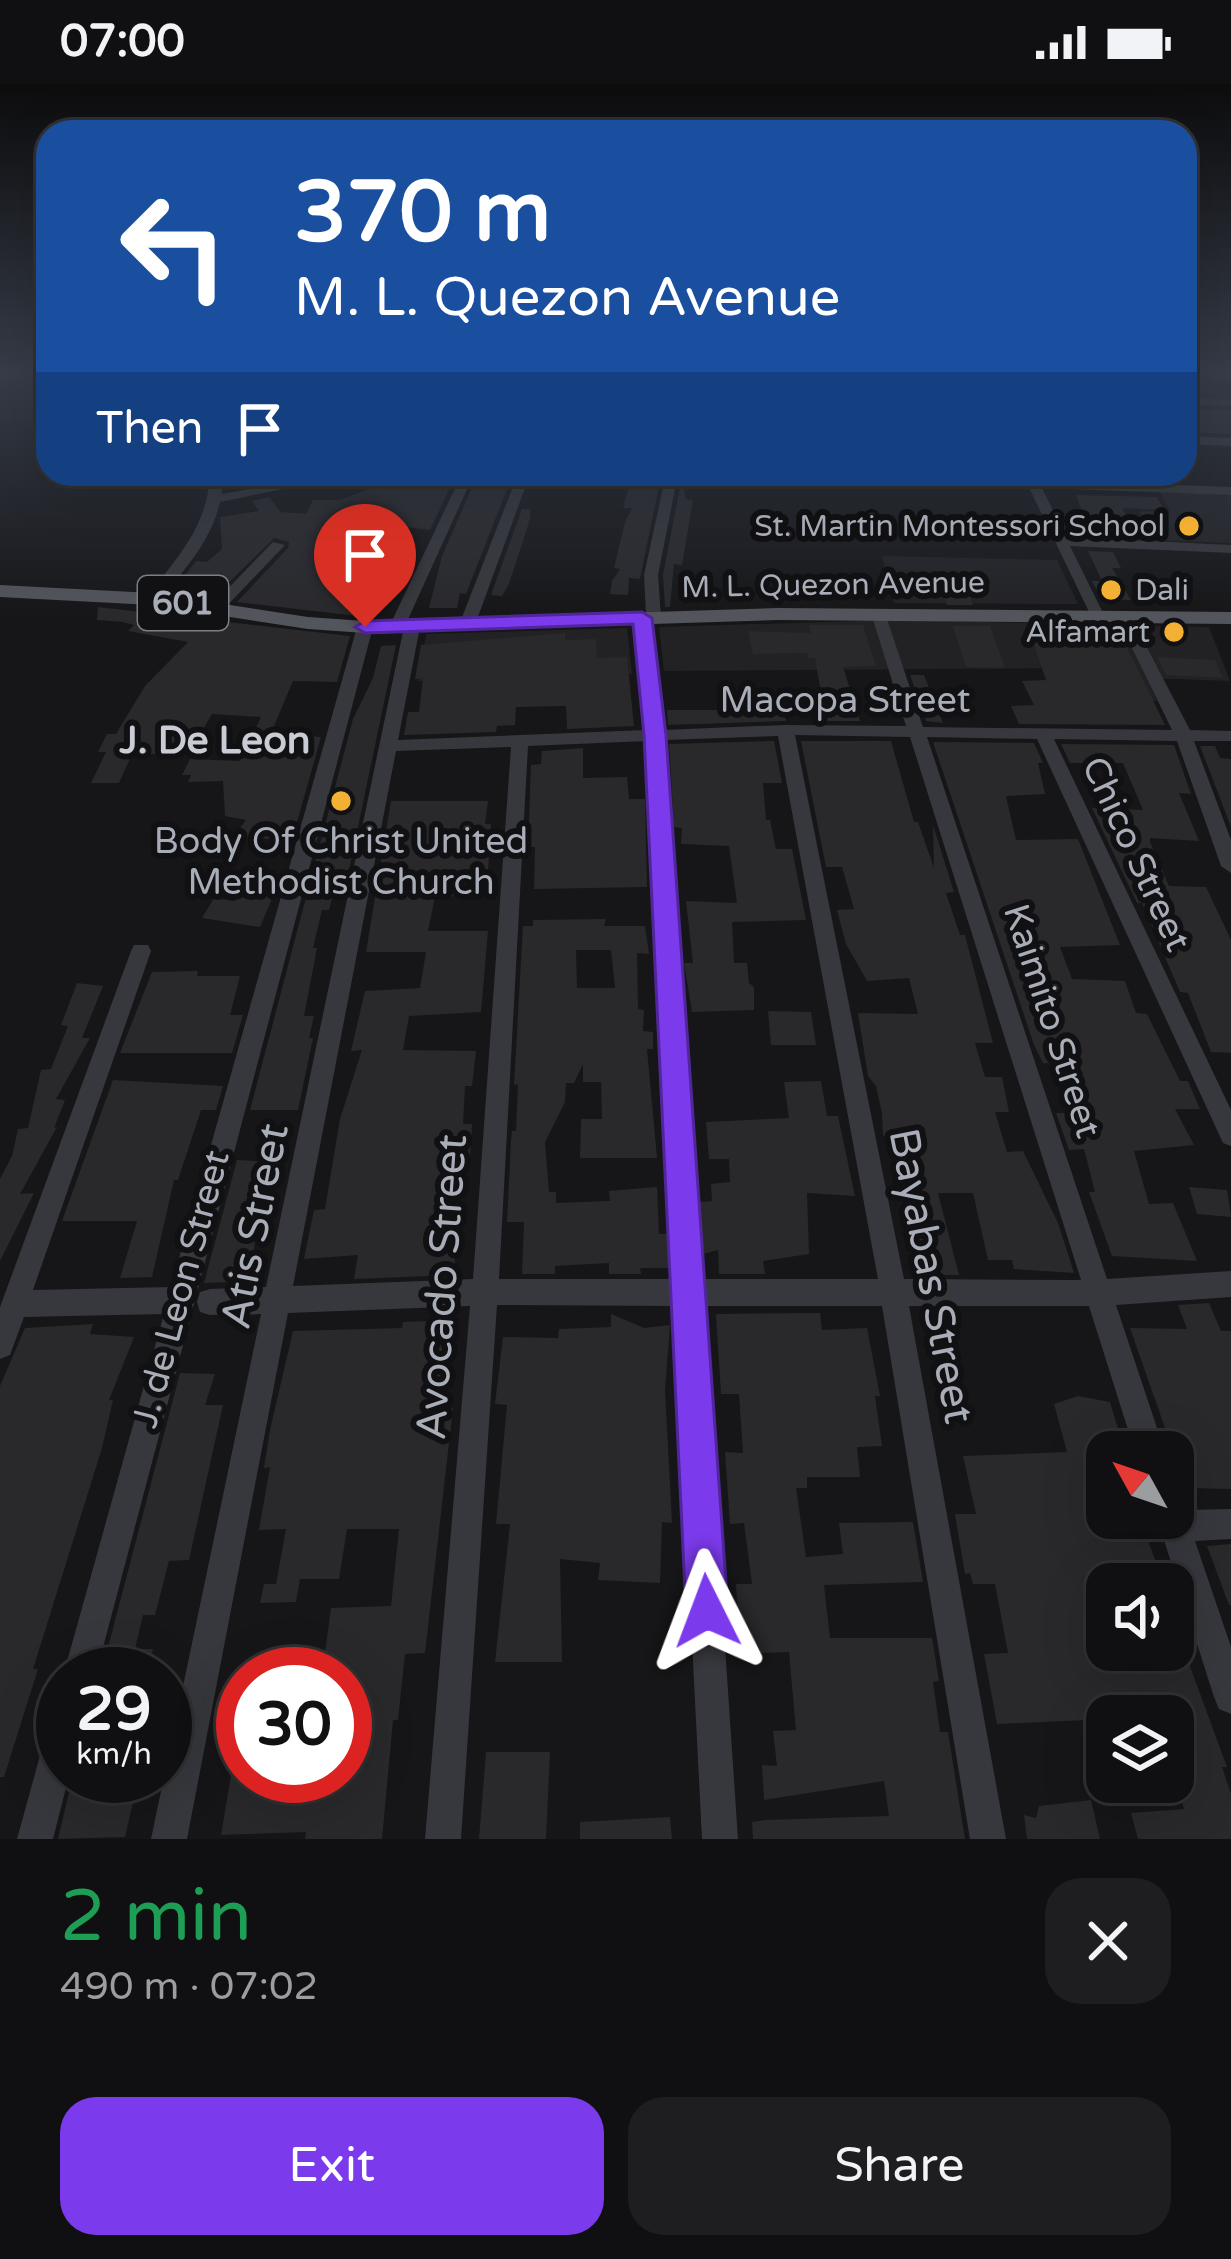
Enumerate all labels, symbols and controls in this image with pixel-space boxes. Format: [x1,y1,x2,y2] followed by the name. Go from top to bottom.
[60,15,185,69] text: 07:00
[294,163,551,264] text: 370 m
[96,168,252,324] icon: left
[294,265,840,330] text: M. L. Quezon Avenue
[227,396,293,462] icon: arrive
[96,402,203,456] text: Then
[314,504,416,627] pin
[754,508,1165,545] place label: St. Martin Montessori School
[1176,513,1202,539] marker: St. Martin Montessori School
[332,522,398,588] icon: arrive
[681,564,985,606] street label: M. L. Quezon Avenue
[1135,572,1189,609] place label: Dali
[138,576,228,630] road number: 601
[1098,577,1124,603] marker: Dali
[1025,614,1150,651] place label: Alfamart
[1161,619,1187,645] marker: Alfamart
[719,679,971,722] street label: Macopa Street
[118,717,311,764] district label: J. De Leon
[1072,750,1200,958] street label: Chico Street
[328,788,354,814] marker: Body Of Christ United Methodist Church
[154,820,528,904] place label: Body Of Christ United Methodist Church
[994,899,1110,1143] street label: Kaimito Street
[210,1119,300,1333] street label: Atis Street
[877,1124,985,1428] street label: Bayabas Street
[406,1132,478,1442] street label: Avocado Street
[123,1146,239,1432] street label: J. de Leon Street
[1086,1431,1194,1539] north arrow
[1086,1431,1194,1803] map controls
[644,1548,770,1674] position arrow
[1086,1563,1194,1671] button: sound
[216,1647,372,1803] speed limit sign: 30
[76,1674,152,1746] text: 29
[1086,1695,1194,1803] button: layers
[76,1736,152,1773] text: km/h
[60,1874,252,1961] text: 2 min
[1045,1878,1171,2004] button: close
[60,1963,318,2010] text: 490 m · 07:02
[60,2097,604,2235] button: Exit
[628,2097,1171,2235] button: Share

